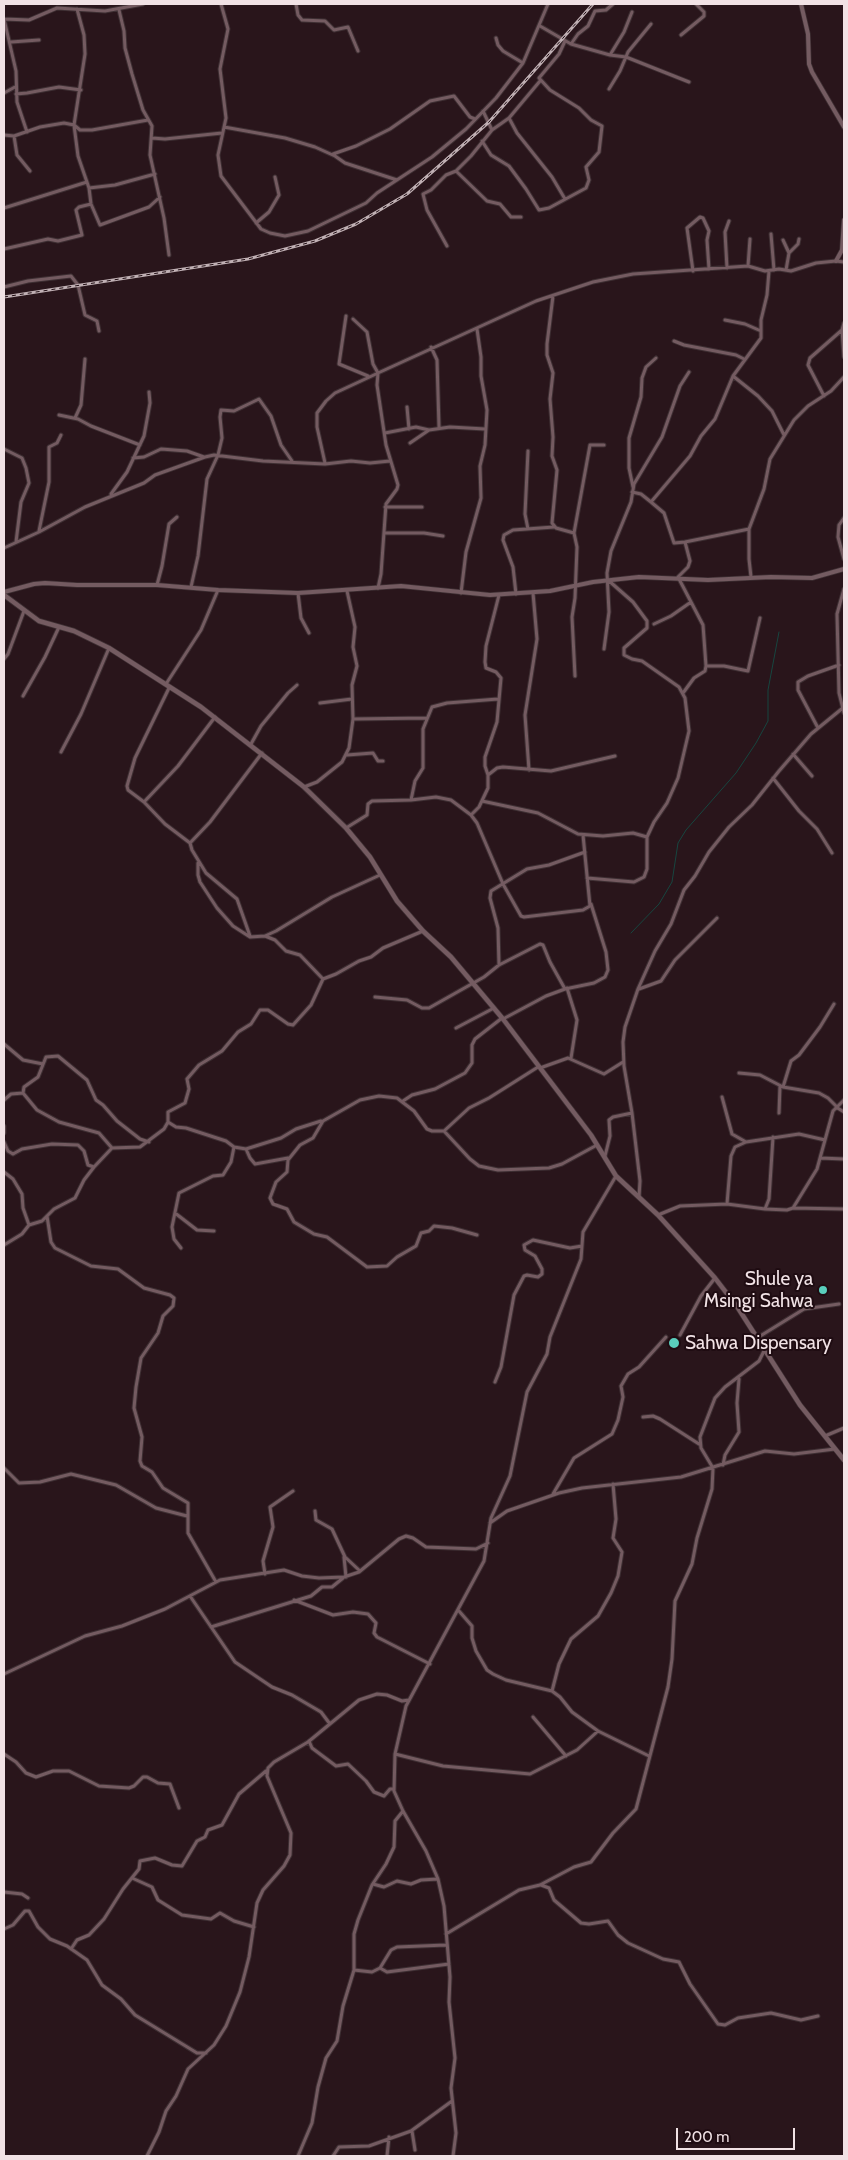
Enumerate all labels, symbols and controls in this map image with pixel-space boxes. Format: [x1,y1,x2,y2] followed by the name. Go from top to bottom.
[704,1268,813,1312] place label: Shule ya Msingi Sahwa
[817,1284,829,1296] marker: Shule ya Msingi Sahwa
[685,1332,832,1354] place label: Sahwa Dispensary
[667,1336,681,1350] marker: Sahwa Dispensary
[678,2118,797,2150] scale bar
[684,2128,729,2146] text: 200 m

